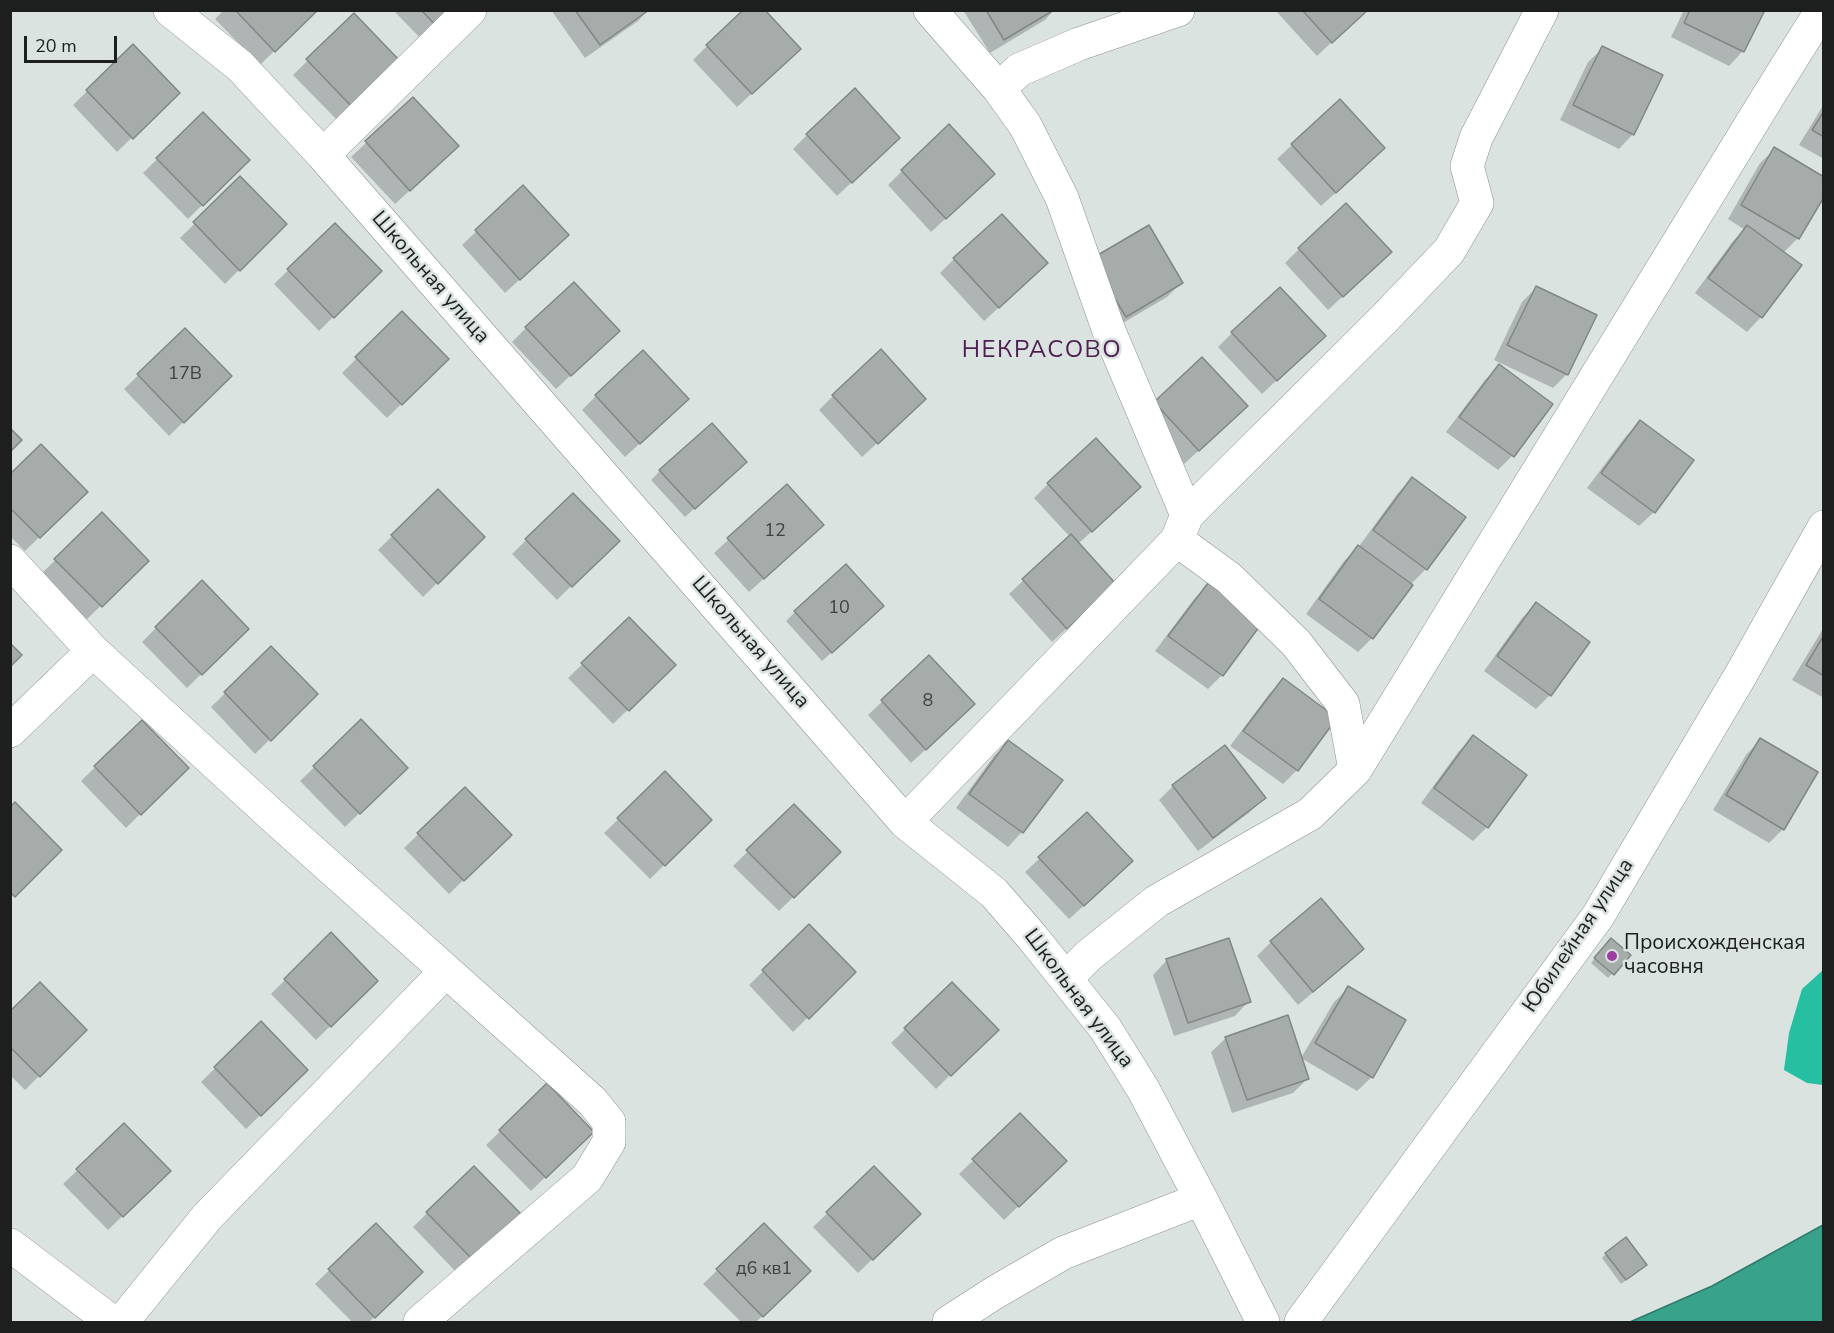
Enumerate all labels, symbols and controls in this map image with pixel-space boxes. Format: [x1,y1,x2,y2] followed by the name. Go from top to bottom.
[27,24,120,62] scale bar
[35,34,77,58] text: 20 m
[366,207,494,349] street label: Школьная улица
[962,337,1122,365] district label: НЕКРАСОВО
[168,364,202,386] house number: 17В
[764,521,786,543] house number: 12
[686,572,814,714] street label: Школьная улица
[828,598,850,620] house number: 10
[923,691,933,713] house number: 8
[1518,854,1640,1018] street label: Юбилейная улица
[1018,925,1138,1073] street label: Школьная улица
[1624,931,1806,981] place label: Происхожденская часовня
[1605,949,1619,963] marker: Происхожденская часовня
[736,1259,792,1281] house number: д6 кв1

